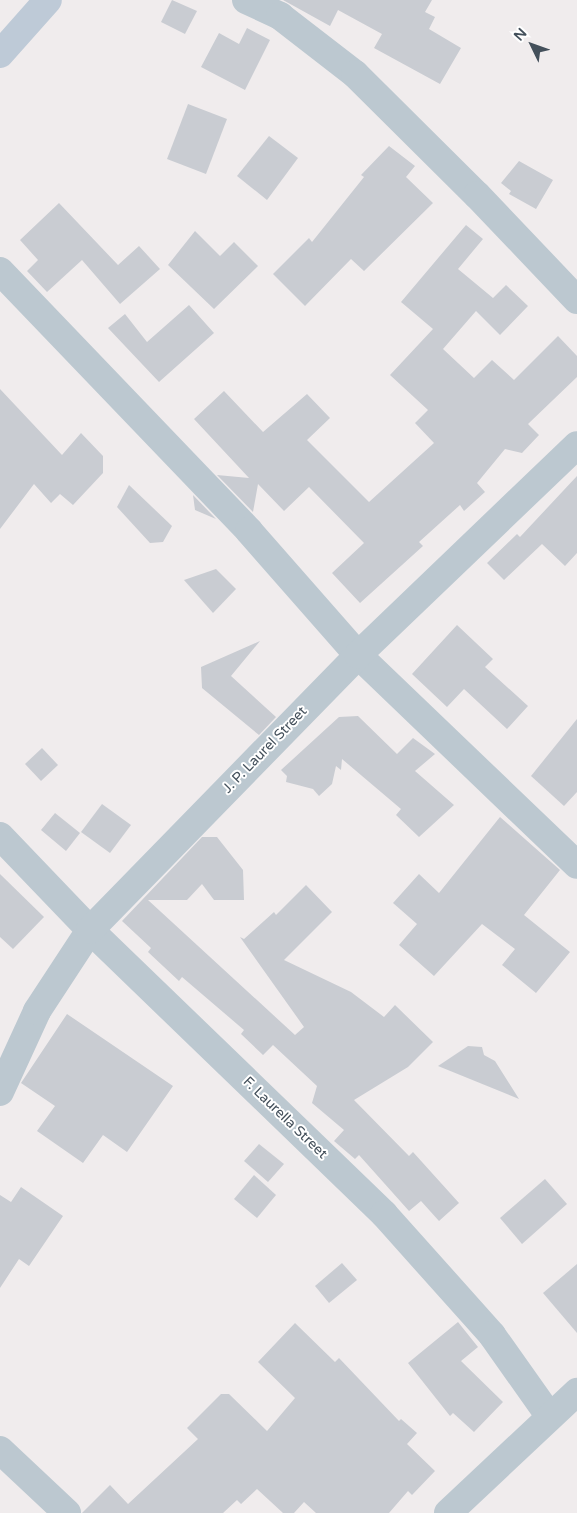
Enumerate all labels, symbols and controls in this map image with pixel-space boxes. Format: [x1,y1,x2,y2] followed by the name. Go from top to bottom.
[507,20,557,70] north arrow
[510,25,531,44] text: N
[219,703,311,797] street label: J. P. Laurel Street
[239,1073,331,1163] street label: F. Laurella Street

